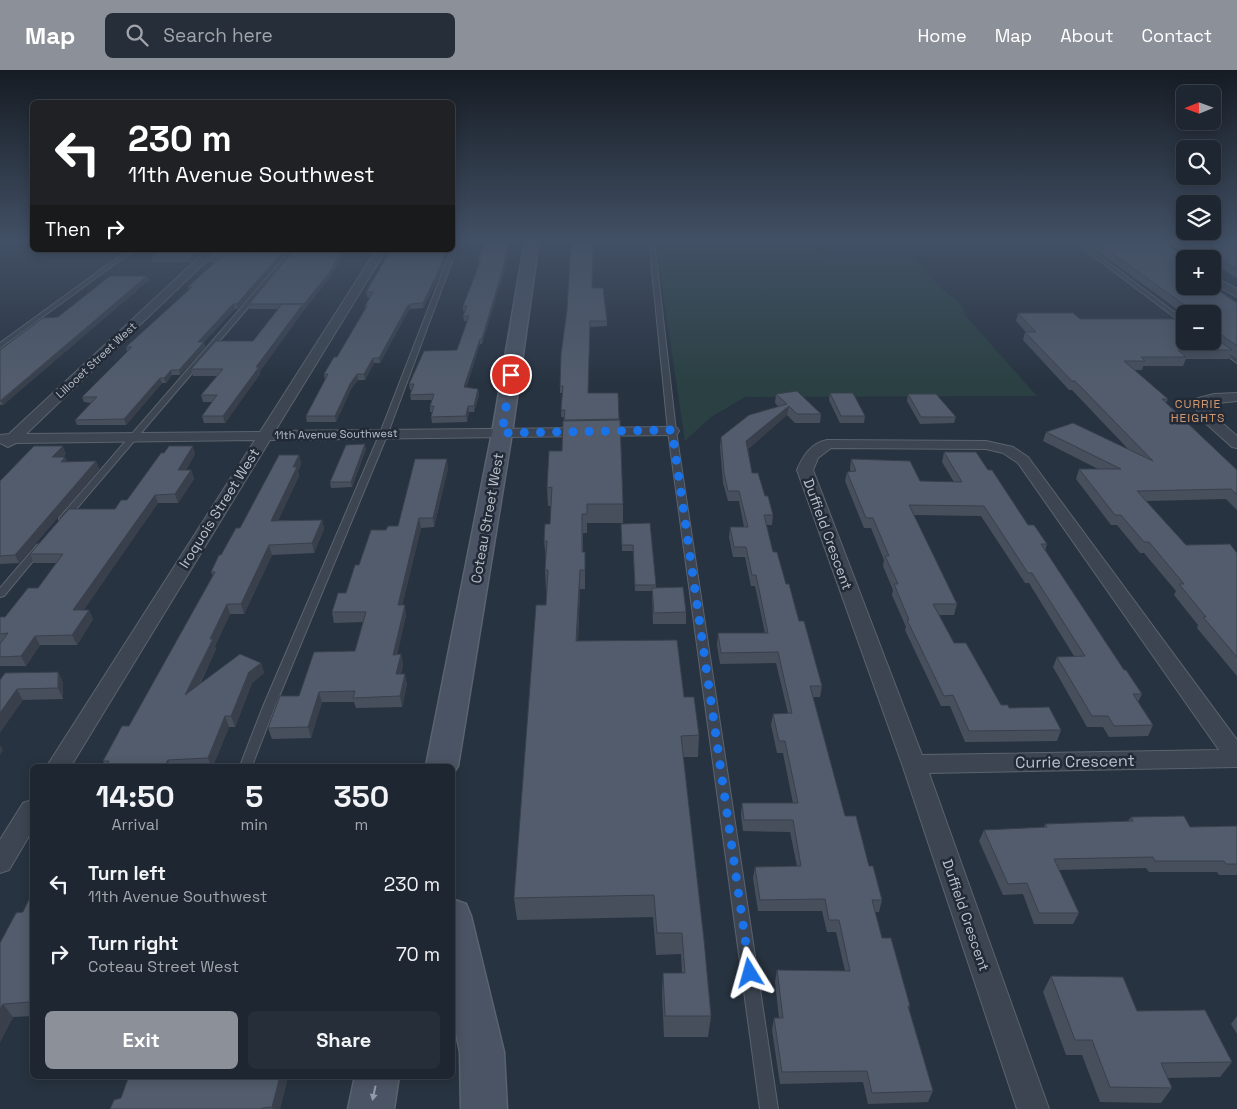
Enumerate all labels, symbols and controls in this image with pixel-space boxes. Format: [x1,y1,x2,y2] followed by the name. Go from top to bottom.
[105,13,455,58] search box
[25,20,75,51] text: Map
[123,21,151,49] icon: search
[163,23,273,48] text: Search here
[918,24,967,47] text: Home
[995,24,1032,47] text: Map
[1060,24,1114,47] text: About
[1142,24,1212,47] text: Contact
[1176,85,1221,130] north arrow
[1176,85,1221,350] map controls
[128,117,232,161] text: 230 m
[45,120,110,185] icon: left
[1176,140,1221,185] button: search
[128,160,375,188] text: 11th Avenue Southwest
[1176,195,1221,240] button: layers
[101,215,129,243] icon: right
[45,217,91,242] text: Then
[1176,250,1221,295] button: +
[1176,305,1221,350] button: −
[53,319,139,401] street label: Lillooet Street West
[490,354,532,396] pin
[497,361,525,389] icon: arrive
[1171,396,1225,426] district label: CURRIE HEIGHTS
[274,426,398,442] street label: 11th Avenue Southwest
[175,445,263,571] street label: Iroquois Street West
[467,451,507,585] street label: Coteau Street West
[800,476,856,592] street label: Duffield Crescent
[1015,750,1135,773] street label: Currie Crescent
[96,777,175,816] text: 14:50
[245,777,263,816] text: 5
[334,777,389,816] text: 350
[111,814,159,835] text: Arrival
[240,814,268,835] text: min
[355,814,368,835] text: m
[938,857,994,973] street label: Duffield Crescent
[88,861,166,886] text: Turn left
[45,870,73,898] icon: left
[384,872,440,897] text: 230 m
[88,886,267,907] text: 11th Avenue Southwest
[88,931,178,956] text: Turn right
[45,940,73,968] icon: right
[396,942,440,967] text: 70 m
[723,946,775,998] position arrow
[88,956,239,977] text: Coteau Street West
[45,1011,238,1069] button: Exit
[248,1011,440,1069] button: Share
[370,1085,378,1100] one-way arrow

